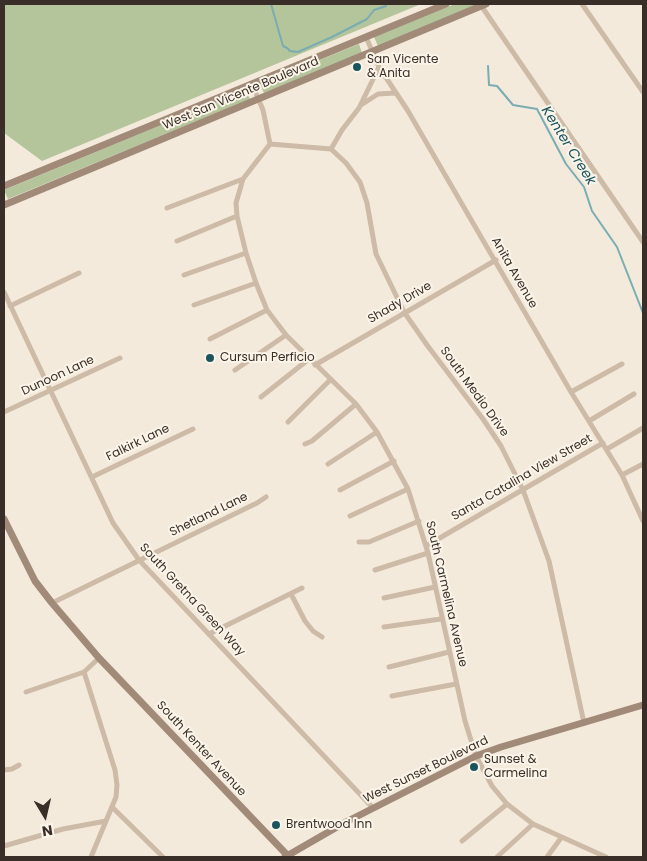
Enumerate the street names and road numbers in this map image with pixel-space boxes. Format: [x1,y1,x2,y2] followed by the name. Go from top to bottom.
[161,55,321,133] street label: West San Vicente Boulevard
[488,235,540,311] street label: Anita Avenue
[366,279,434,327] street label: Shady Drive
[437,344,511,440] street label: South Medio Drive
[19,353,97,399] street label: Dunoon Lane
[104,422,172,464] street label: Falkirk Lane
[449,432,595,524] street label: Santa Catalina View Street
[168,490,250,540] street label: Shetland Lane
[422,520,470,668] street label: South Carmelina Avenue
[136,541,248,659] street label: South Gretna Green Way
[153,699,249,799] street label: South Kenter Avenue
[361,733,491,807] street label: West Sunset Boulevard

